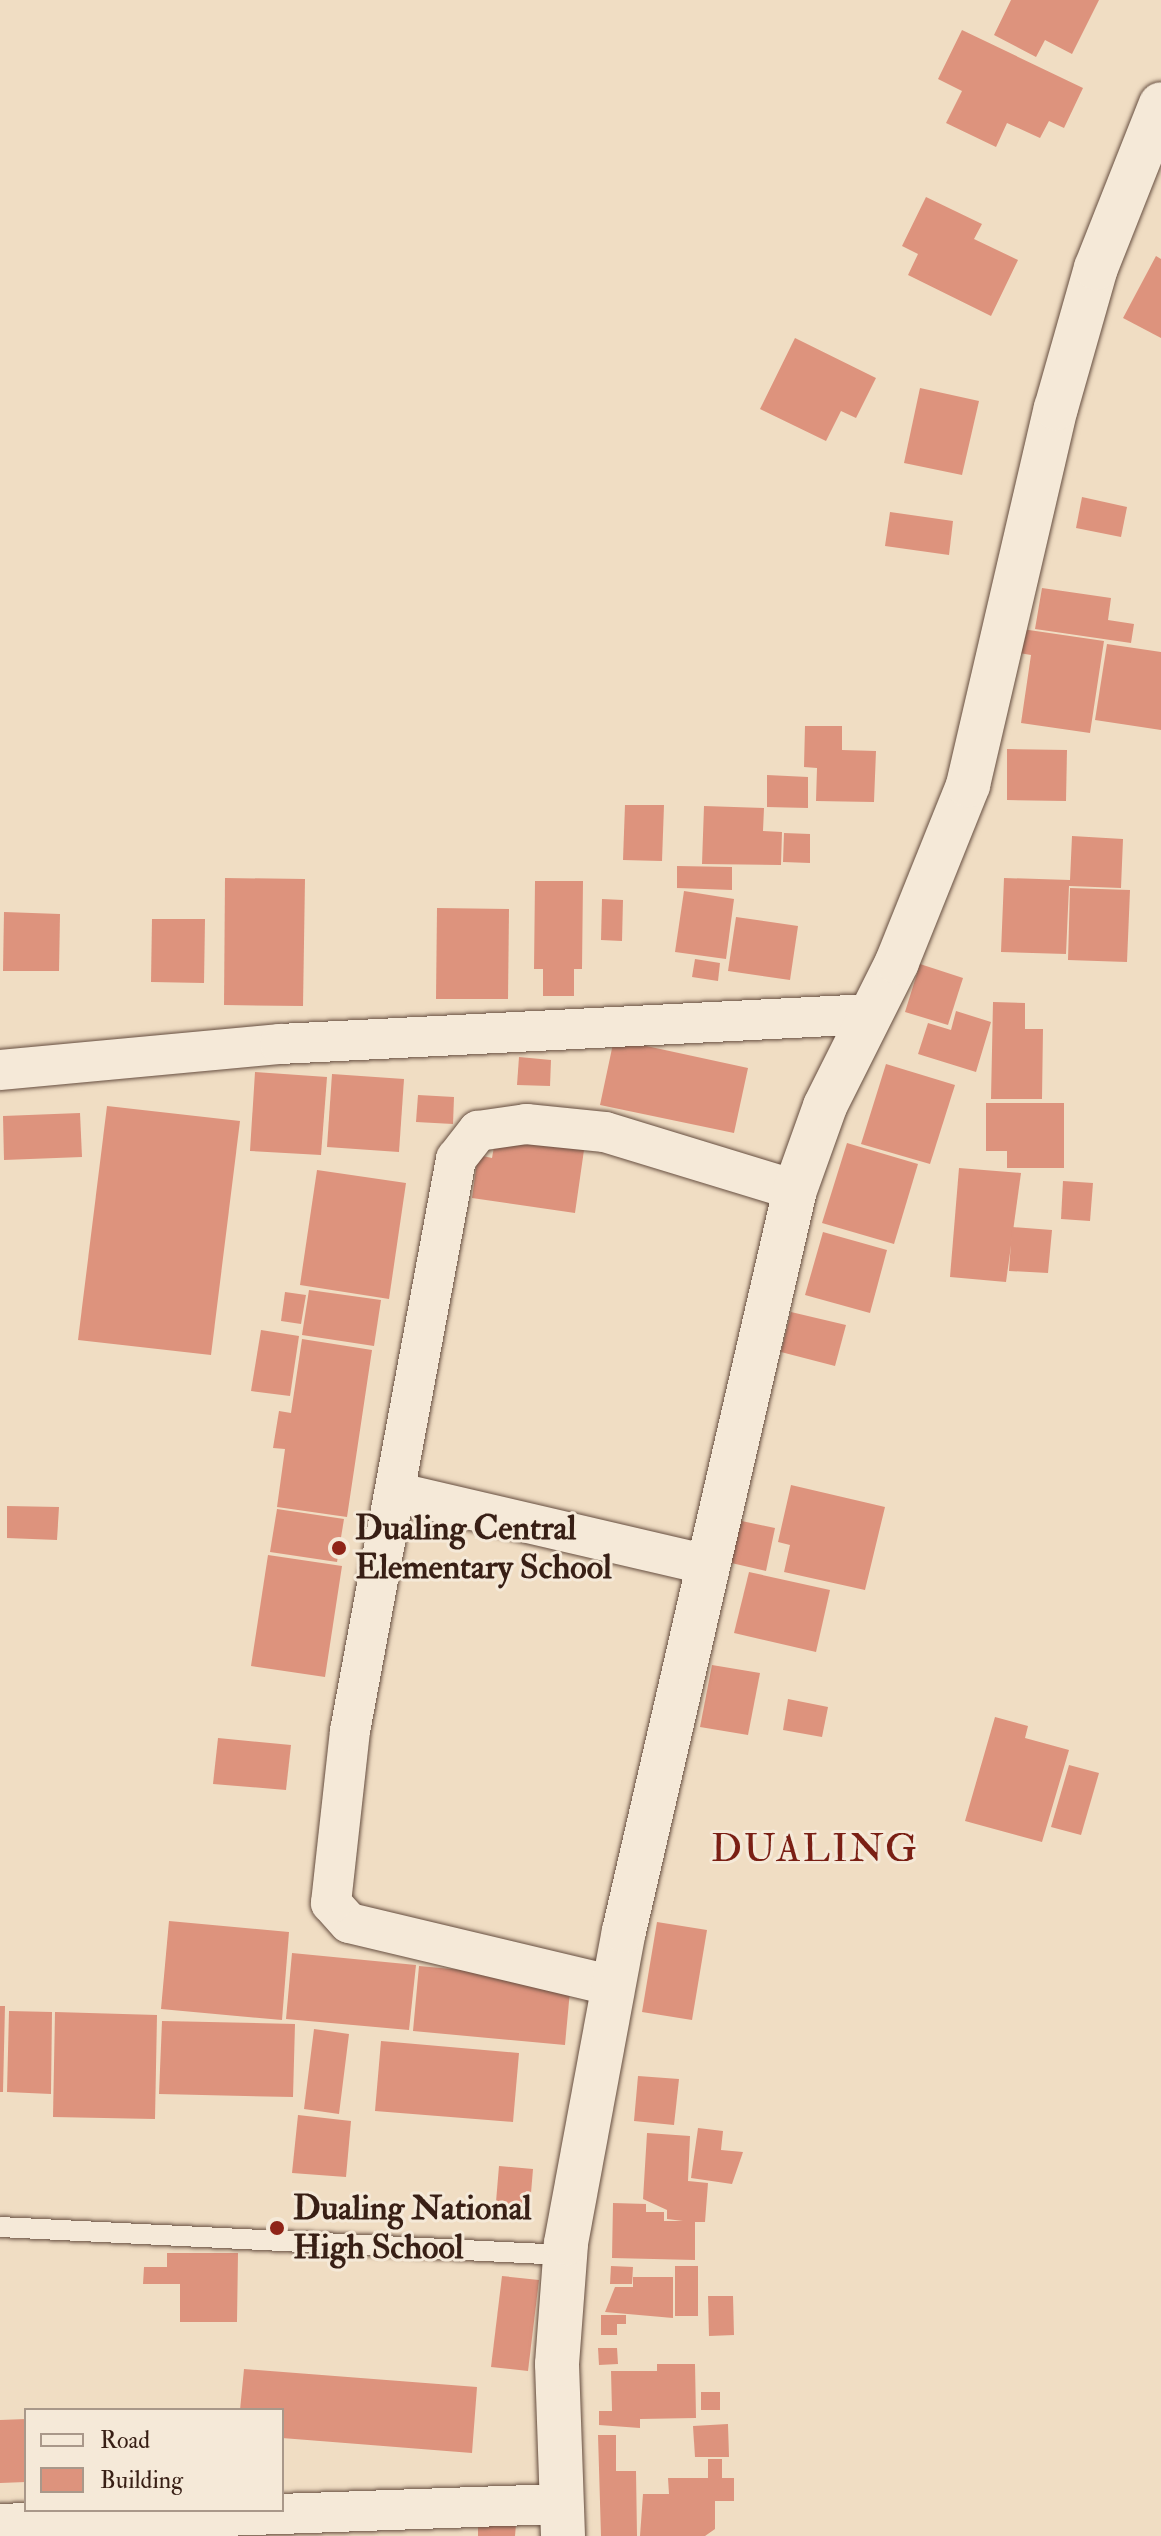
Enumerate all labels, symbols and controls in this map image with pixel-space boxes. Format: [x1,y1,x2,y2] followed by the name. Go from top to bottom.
[355,1508,612,1588] place label: Dualing Central Elementary School
[330,1539,348,1557] marker: Dualing Central Elementary School
[711,1827,919,1873] district label: DUALING
[293,2188,532,2268] place label: Dualing National High School
[268,2219,286,2237] marker: Dualing National High School
[24,2408,284,2512] legend
[100,2425,150,2456] text: Road
[100,2465,183,2496] text: Building

